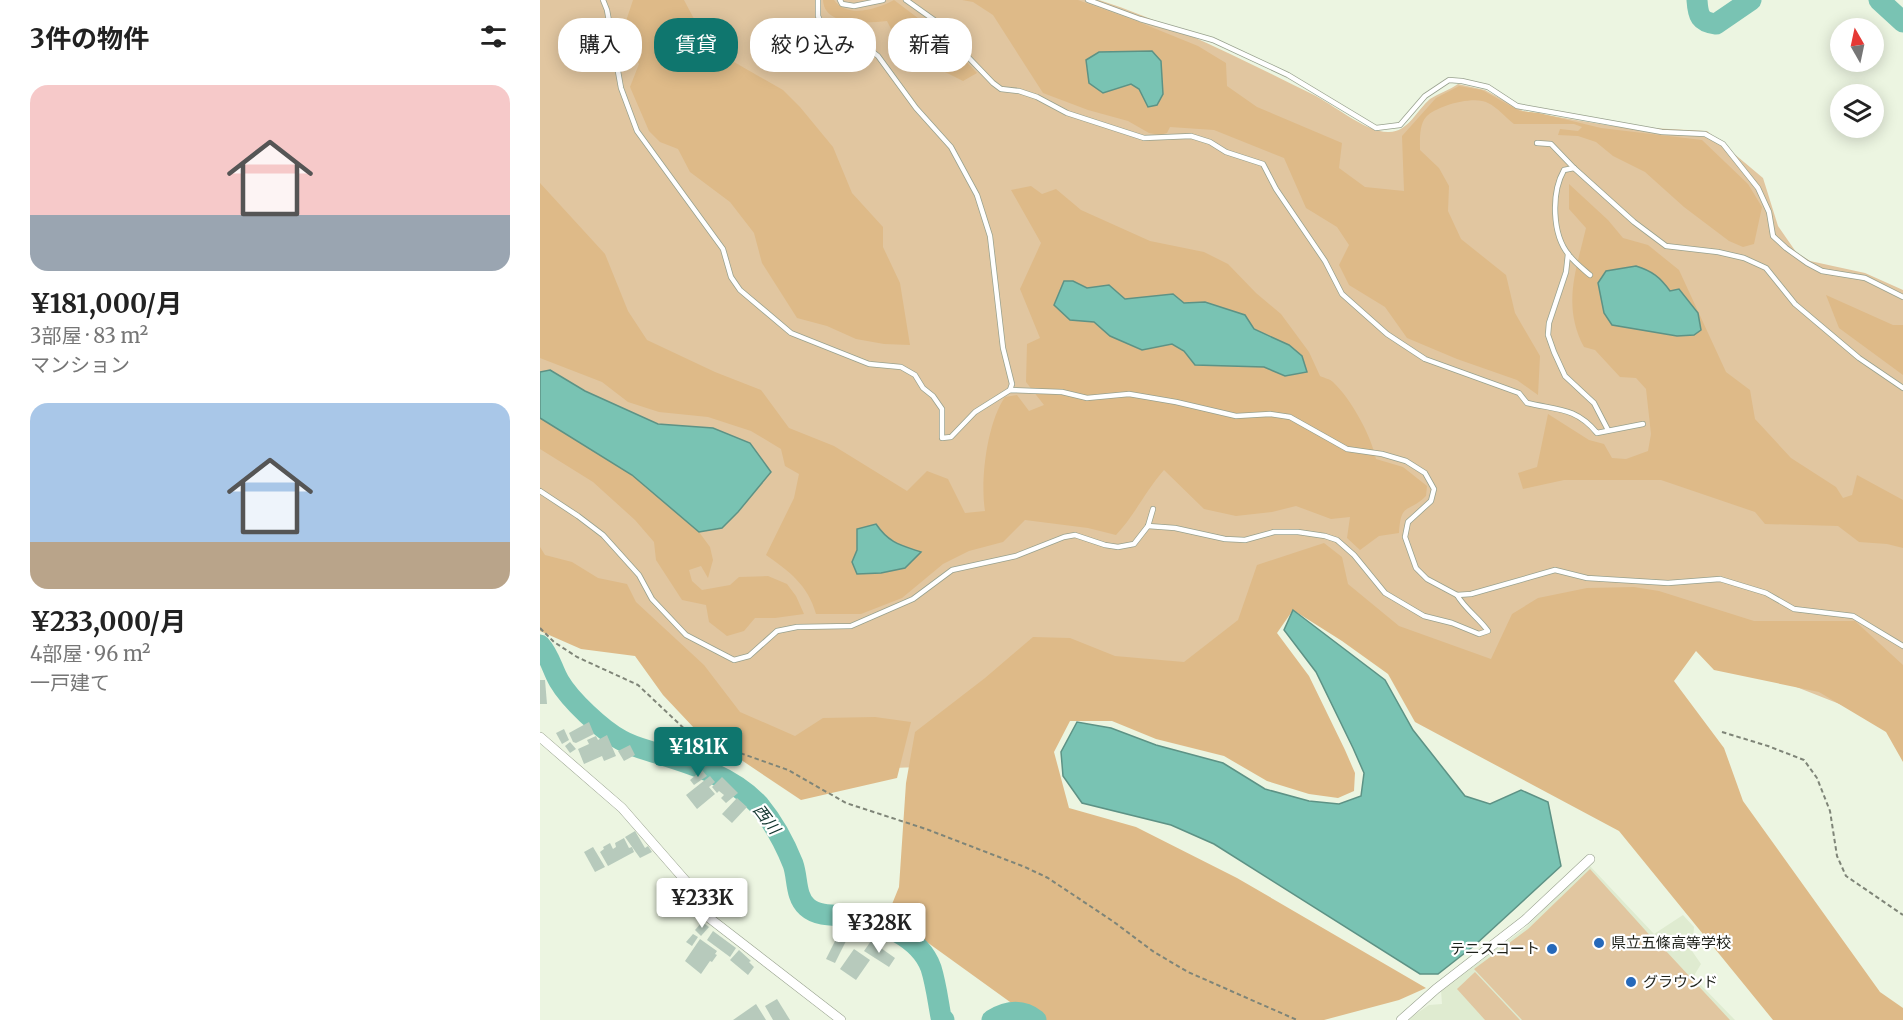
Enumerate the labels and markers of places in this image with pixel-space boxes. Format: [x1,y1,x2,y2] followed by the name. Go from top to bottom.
[656,727,740,778] pin: ¥181K
[660,878,744,929] pin: ¥233K
[837,903,921,954] pin: ¥328K
[1611,933,1731,952] place label: 県立五條高等学校
[1592,936,1606,950] marker: 県立五條高等学校
[1450,939,1540,958] place label: テニスコート
[1545,942,1559,956] marker: テニスコート
[1643,972,1718,991] place label: グラウンド
[1624,975,1638,989] marker: グラウンド

